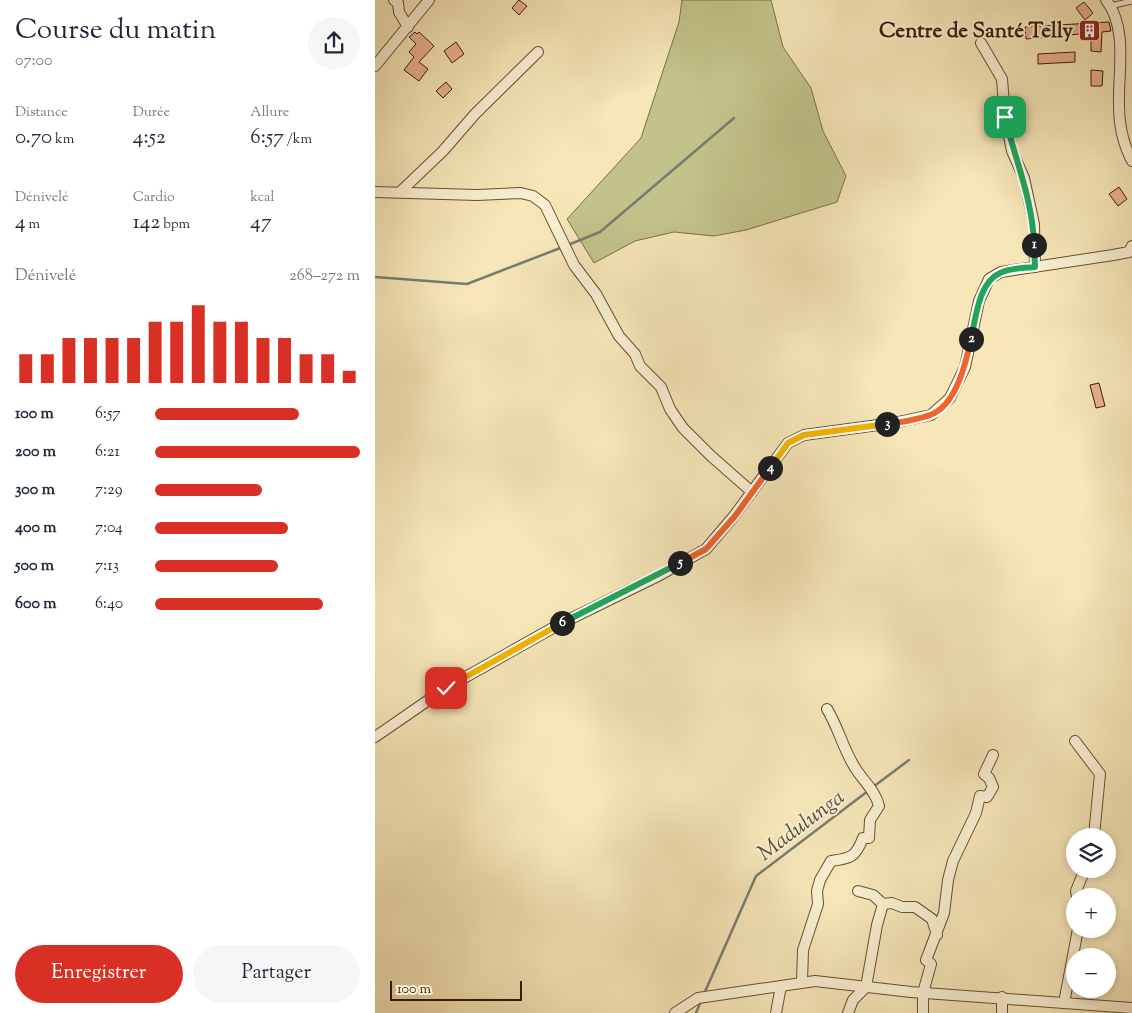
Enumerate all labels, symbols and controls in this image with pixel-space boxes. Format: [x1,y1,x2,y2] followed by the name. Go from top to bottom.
[15,11,216,51] text: Course du matin
[308,17,360,69] button: share
[879,17,1074,47] place label: Centre de Santé Telly
[1077,18,1101,42] building icon: Centre de Santé Telly
[15,50,52,73] text: 07:00
[984,96,1026,138] pin
[15,103,68,123] text: Distance
[133,103,170,123] text: Durée
[250,103,289,123] text: Allure
[991,103,1019,131] icon: arrive
[15,123,52,153] text: 0.70
[133,123,166,153] text: 4:52
[250,123,284,153] text: 6:57
[52,130,74,150] text: km
[284,130,312,150] text: /km
[15,188,68,208] text: Dénivelé
[133,188,175,208] text: Cardio
[250,188,274,208] text: kcal
[15,208,26,238] text: 4
[133,208,160,238] text: 142
[250,208,271,238] text: 47
[26,215,40,235] text: m
[160,215,190,235] text: bpm
[1021,232,1047,258] pin: 1
[1032,235,1037,255] text: 1
[15,265,76,288] text: Dénivelé
[289,265,360,288] text: 268–272 m
[959,326,983,352] pin: 2
[968,329,975,349] text: 2
[15,403,54,426] text: 100 m
[95,403,120,426] text: 6:57
[875,412,899,436] pin: 3
[885,414,890,434] text: 3
[15,441,56,464] text: 200 m
[95,441,120,464] text: 6:21
[757,456,783,480] pin: 4
[767,458,774,478] text: 4
[15,479,55,502] text: 300 m
[95,479,122,502] text: 7:29
[15,517,57,540] text: 400 m
[95,517,123,540] text: 7:04
[667,550,693,576] pin: 5
[678,553,683,573] text: 5
[15,555,54,578] text: 500 m
[95,555,119,578] text: 7:13
[15,593,57,616] text: 600 m
[95,593,123,616] text: 6:40
[549,610,575,636] pin: 6
[559,613,566,633] text: 6
[425,667,467,709] pin
[432,674,460,702] icon: check
[751,783,852,870] water label: Madulunga
[1066,828,1116,998] map controls
[1066,828,1116,878] button: layers
[1066,888,1116,938] button: +
[15,945,183,1003] button: Enregistrer
[193,945,360,1003] button: Partager
[1066,948,1116,998] button: −
[390,978,523,1001] scale bar
[397,980,431,1000] text: 100 m

